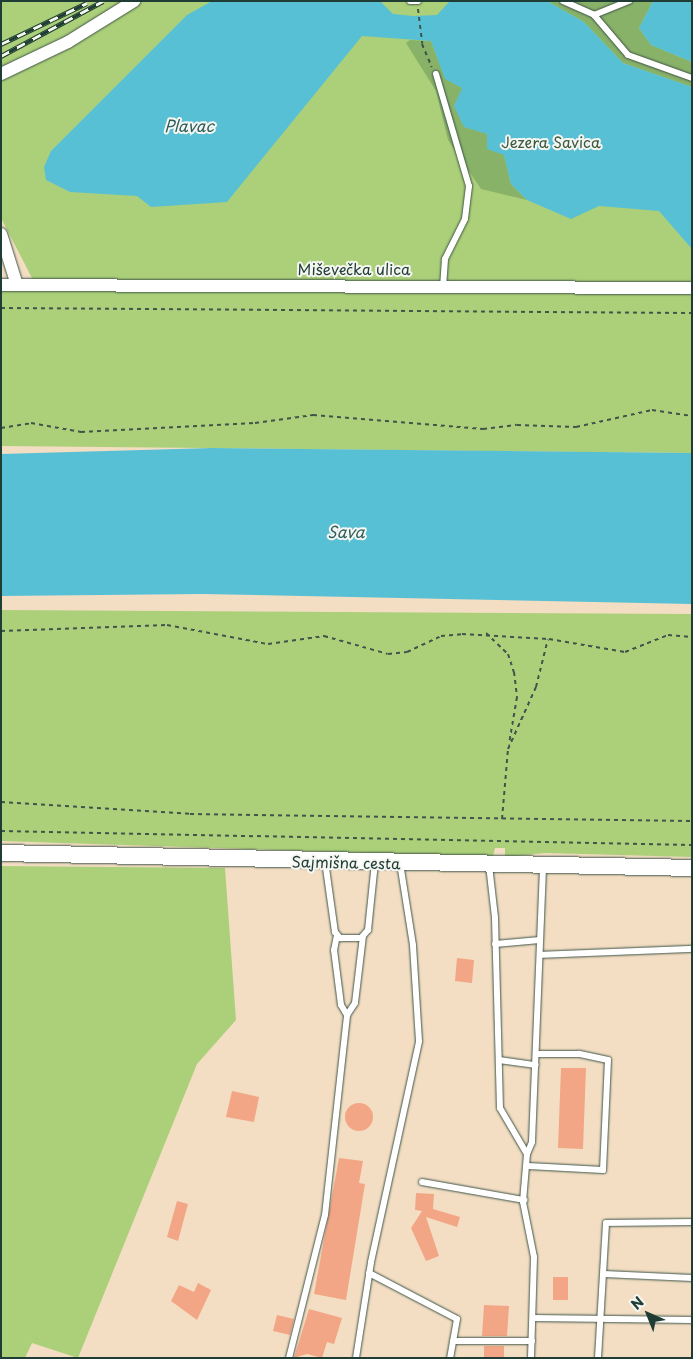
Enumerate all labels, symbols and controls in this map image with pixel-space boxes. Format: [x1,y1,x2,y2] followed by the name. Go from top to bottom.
[164,115,214,135] water label: Plavac
[501,133,601,151] park label: Jezera Savica
[297,260,411,278] street label: Miševečka ulica
[327,521,365,541] water label: Sava
[292,852,400,872] street label: Sajmišna cesta
[623,1289,673,1339] north arrow
[626,1291,649,1314] text: N

